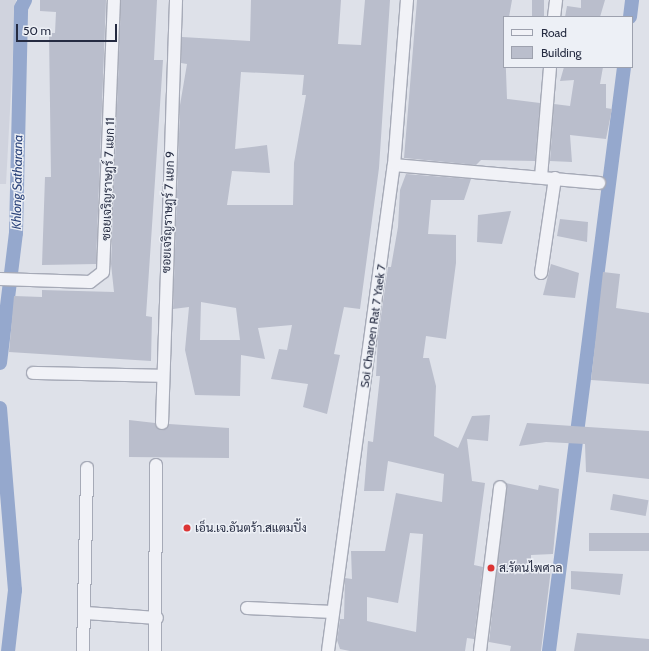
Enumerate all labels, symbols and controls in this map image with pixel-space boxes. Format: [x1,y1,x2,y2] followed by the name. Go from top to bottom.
[18,16,119,42] scale bar
[503,16,633,68] legend
[23,23,51,38] text: 50 m
[541,25,567,40] text: Road
[541,45,582,60] text: Building
[99,117,117,241] street label: ซอยเจริญราษฎร์ 7 แยก 11
[8,134,26,230] water label: Khlong Satharana
[159,151,177,273] street label: ซอยเจริญราษฎร์ 7 แยก 9
[357,263,389,389] street label: Soi Charoen Rat 7 Yaek 7
[195,521,307,535] place label: เอ็น.เจ.อันตร้า.สแตมปิ้ง
[182,523,192,533] marker: เอ็น.เจ.อันตร้า.สแตมปิ้ง
[499,561,563,575] place label: ส.รัตนไพศาล
[486,563,496,573] marker: ส.รัตนไพศาล

